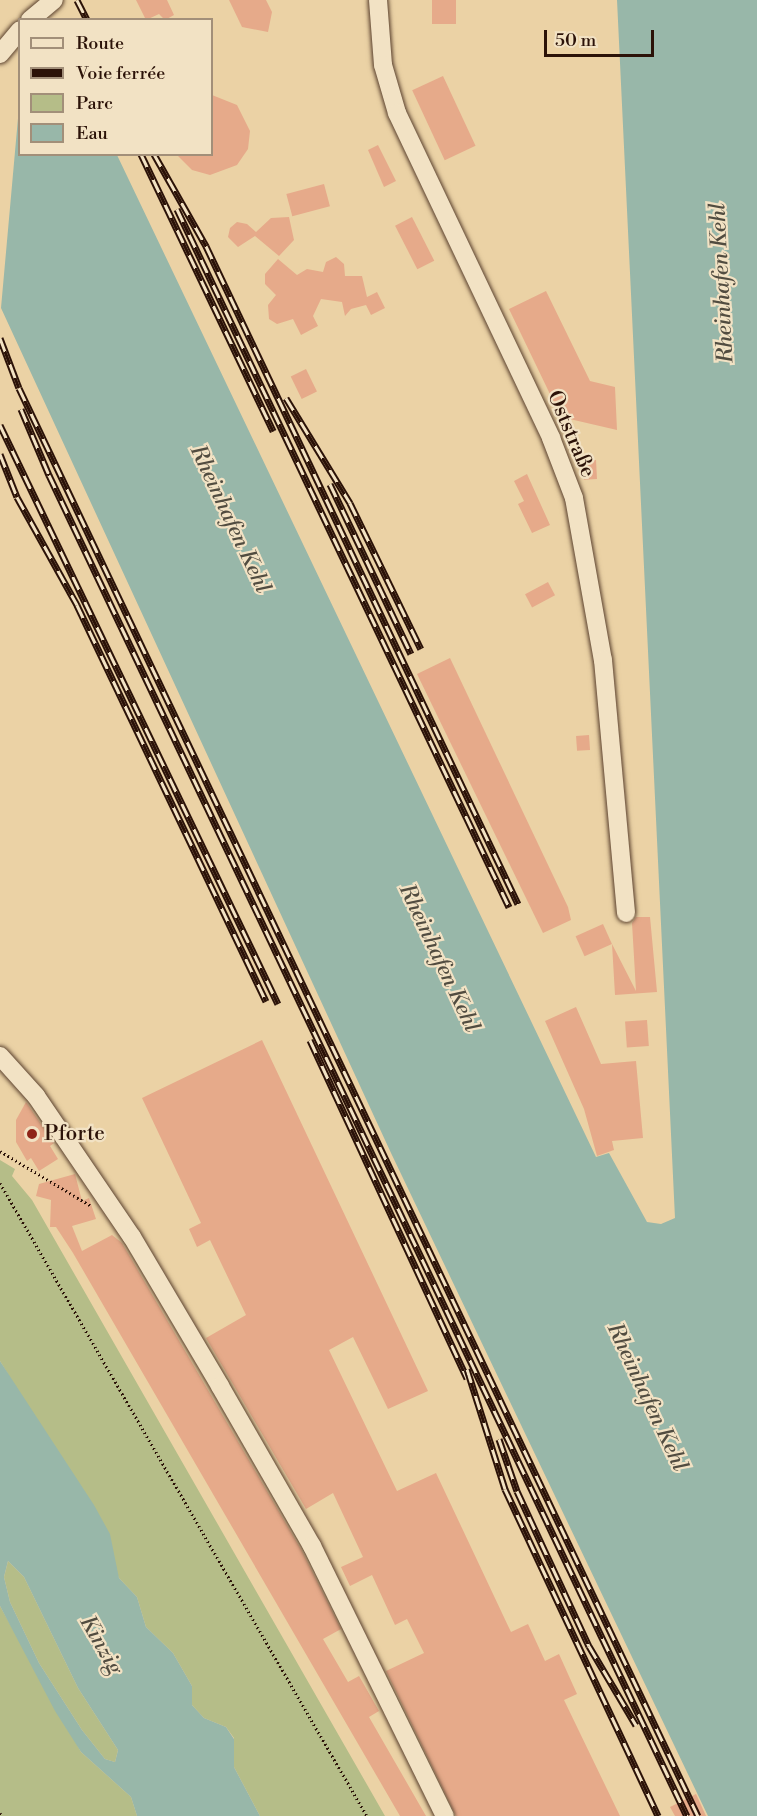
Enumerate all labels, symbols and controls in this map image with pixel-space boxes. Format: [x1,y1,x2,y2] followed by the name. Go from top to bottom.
[18,18,213,156] legend
[547,18,656,56] scale bar
[555,29,596,52] text: 50 m
[76,32,124,55] text: Route
[76,62,165,85] text: Voie ferrée
[76,92,113,115] text: Parc
[76,122,108,145] text: Eau
[705,202,739,364] water label: Rheinhafen Kehl
[541,387,601,481] street label: Oststraße
[184,441,276,597] water label: Rheinhafen Kehl
[393,880,485,1036] water label: Rheinhafen Kehl
[44,1121,105,1147] place label: Pforte
[25,1127,39,1141] marker: Pforte
[601,1319,693,1475] water label: Rheinhafen Kehl
[74,1611,128,1679] water label: Kinzig

